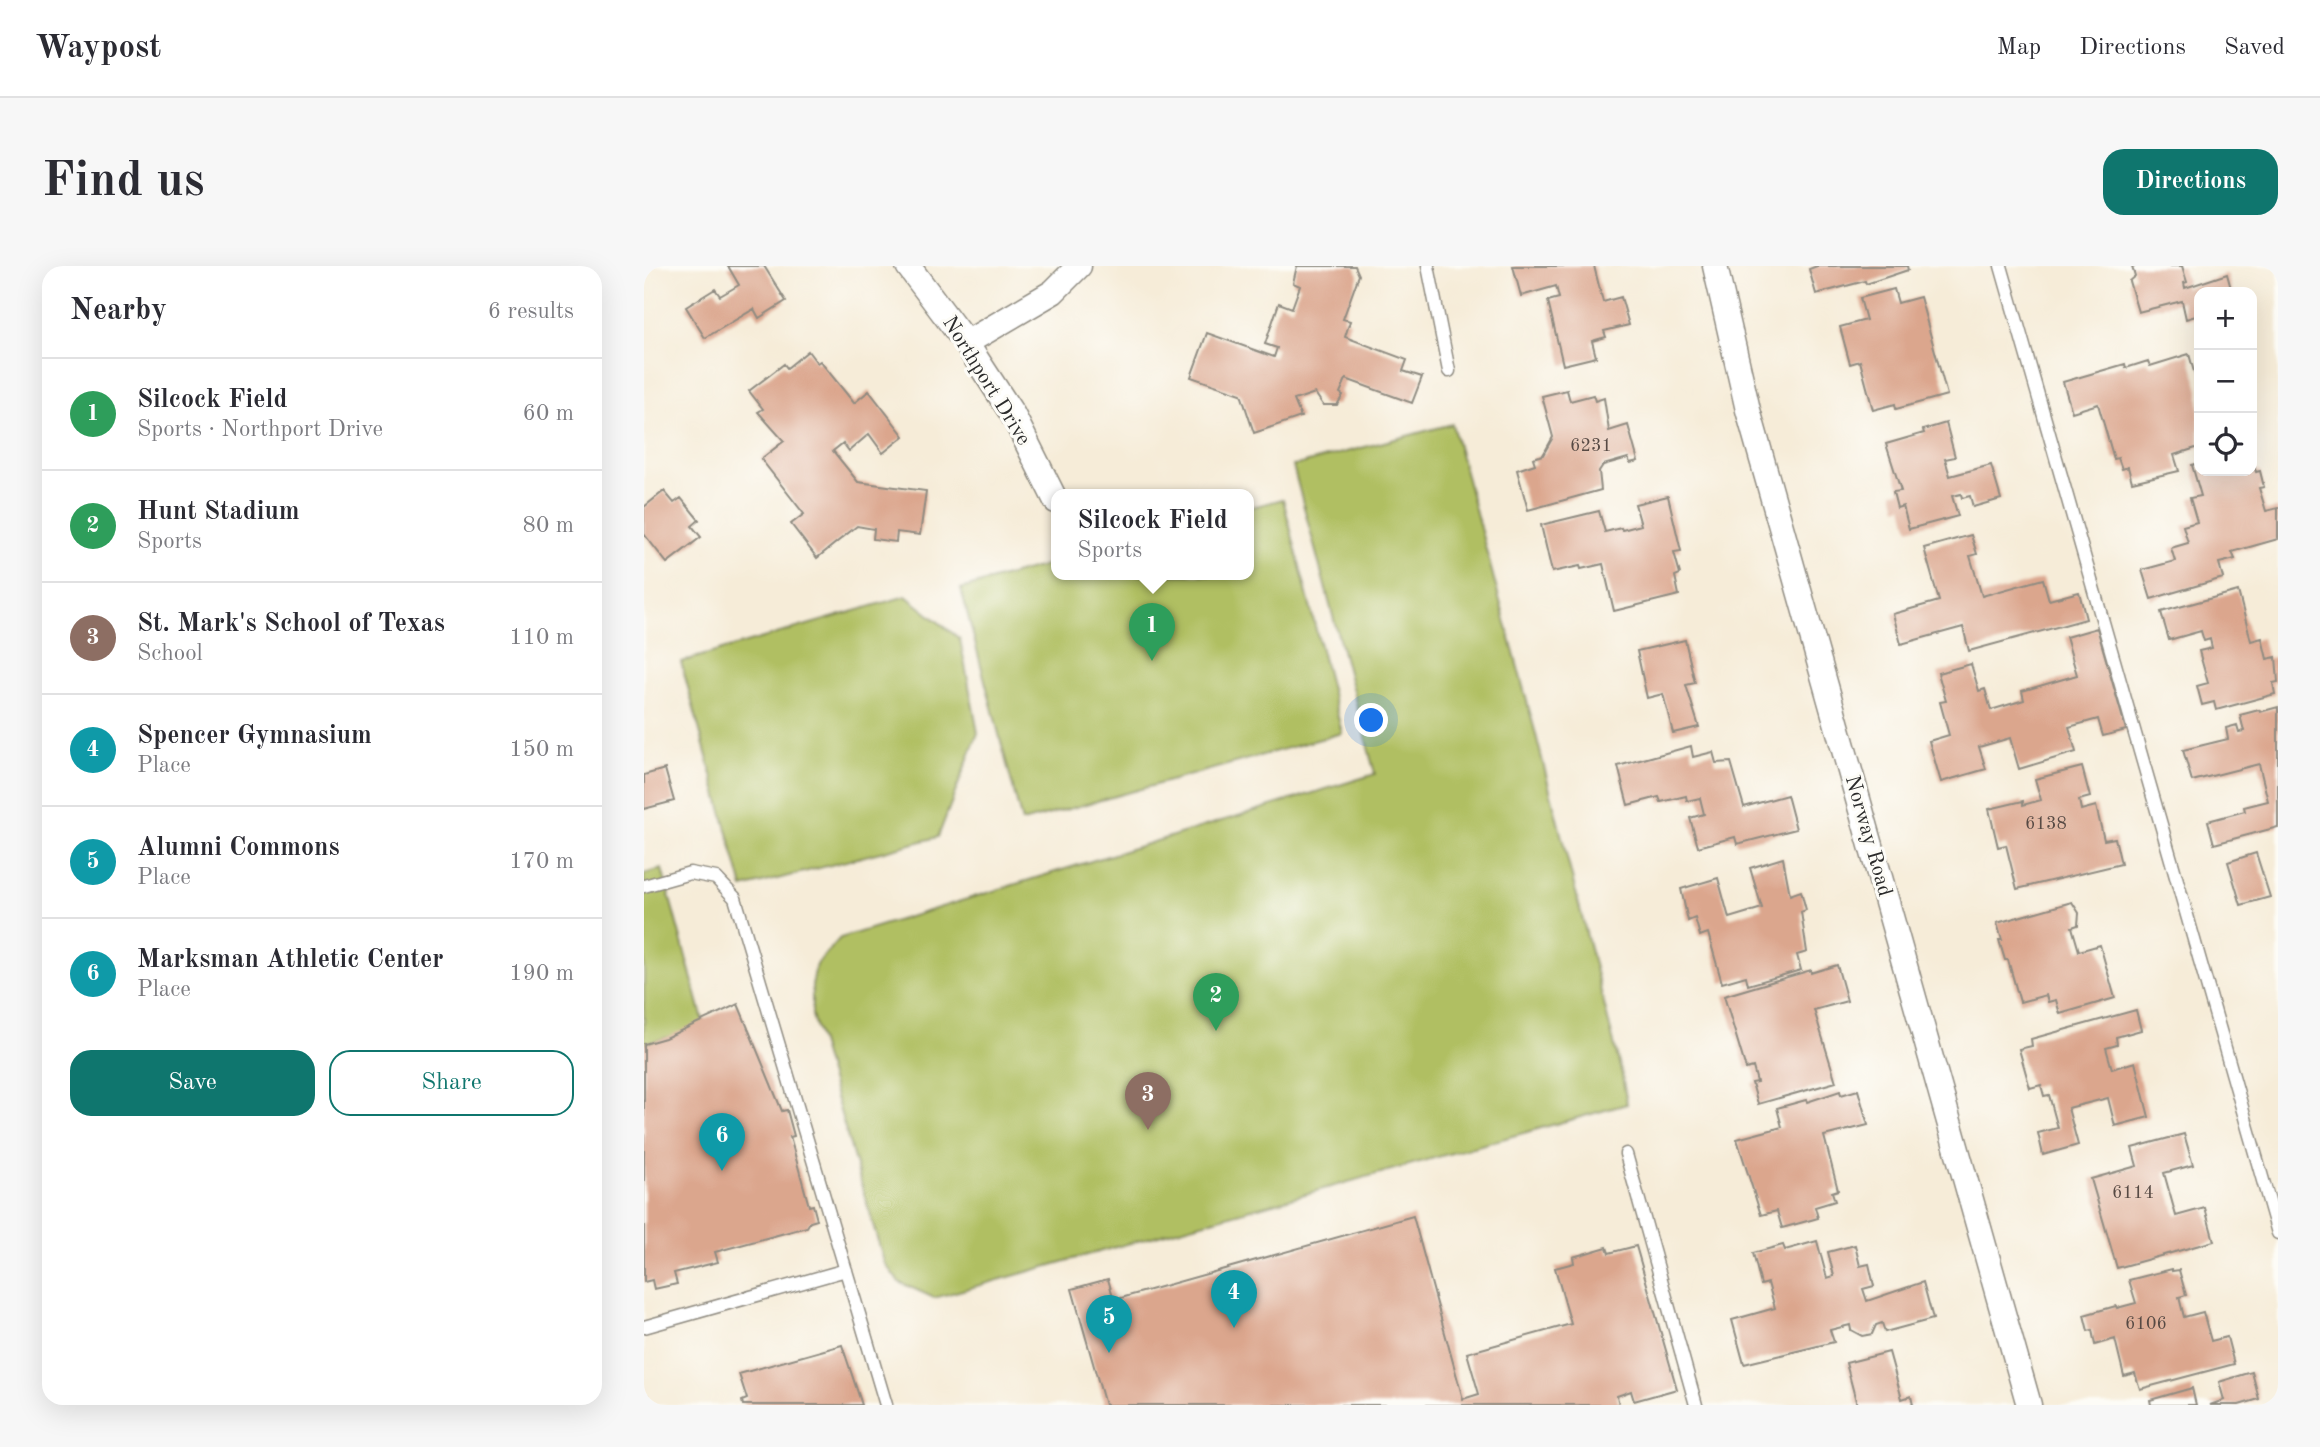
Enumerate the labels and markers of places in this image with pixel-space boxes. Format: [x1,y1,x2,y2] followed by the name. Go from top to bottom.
[1129,603,1175,661] pin: 1
[1193,973,1239,1031] pin: 2
[1125,1072,1171,1130] pin: 3
[699,1113,745,1171] pin: 6
[1211,1270,1257,1328] pin: 4
[1086,1295,1132,1353] pin: 5

